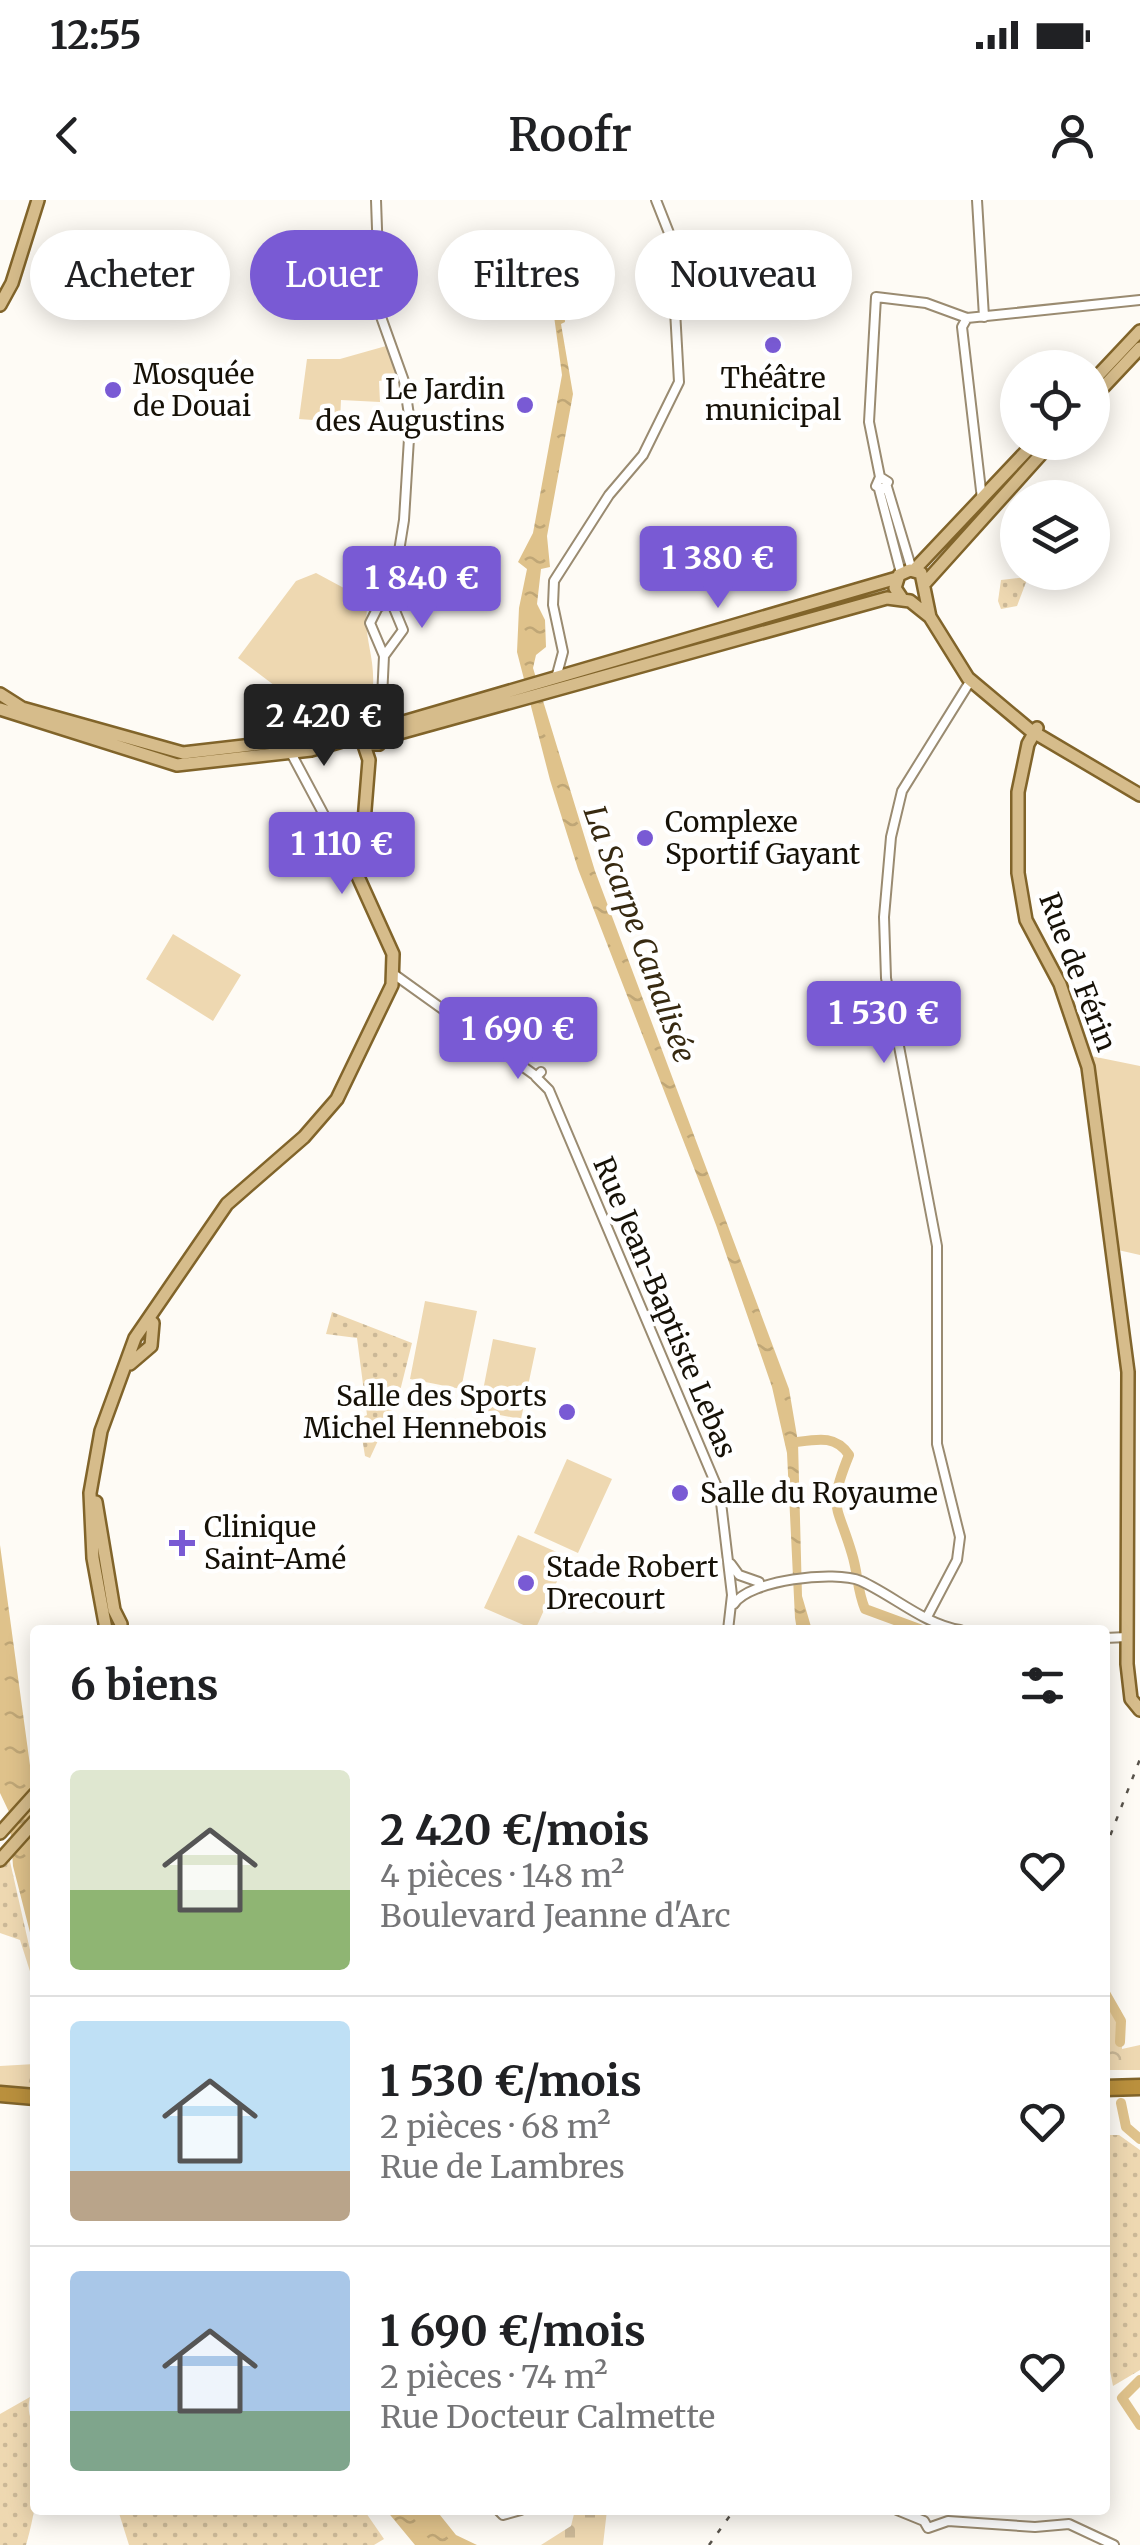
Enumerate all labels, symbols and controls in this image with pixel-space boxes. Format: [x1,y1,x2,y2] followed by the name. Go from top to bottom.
[50,12,141,59] text: 12:55
[508,107,632,163] text: Roofr
[40,108,95,163] icon: back
[1045,108,1100,163] icon: person
[30,230,230,320] chip: Acheter
[250,230,418,320] chip: Louer
[438,230,615,320] chip: Filtres
[635,230,852,320] chip: Nouveau
[762,334,784,356] marker: Théâtre municipal
[1000,350,1110,590] map controls
[1000,350,1110,460] button: locate
[133,356,254,424] place label: Mosquée de Douai
[705,360,841,428] place label: Théâtre municipal
[316,371,505,439] place label: Le Jardin des Augustins
[102,379,124,401] marker: Mosquée de Douai
[514,394,536,416] marker: Le Jardin des Augustins
[1000,480,1110,590] button: layers
[626,526,810,611] pin: 1 380 €
[662,538,774,578] text: 1 380 €
[330,546,514,631] pin: 1 840 €
[365,558,479,598] text: 1 840 €
[232,684,416,769] pin: 2 420 €
[266,696,382,736] text: 2 420 €
[576,800,704,1068] water label: La Scarpe Canalisée
[665,804,860,872] place label: Complexe Sportif Gayant
[250,812,434,897] pin: 1 110 €
[291,824,393,864] text: 1 110 €
[634,827,656,849] marker: Complexe Sportif Gayant
[1031,888,1125,1056] street label: Rue de Férin
[792,981,976,1066] pin: 1 530 €
[829,993,939,1033] text: 1 530 €
[426,997,610,1082] pin: 1 690 €
[461,1009,575,1049] text: 1 690 €
[585,1151,745,1463] street label: Rue Jean-Baptiste Lebas
[304,1378,547,1446] place label: Salle des Sports Michel Hennebois
[556,1401,578,1423] marker: Salle des Sports Michel Hennebois
[700,1475,938,1511] place label: Salle du Royaume
[669,1482,691,1504] marker: Salle du Royaume
[204,1509,346,1577] place label: Clinique Saint-Amé
[169,1530,195,1556] marker: Clinique Saint-Amé
[546,1549,718,1617] place label: Stade Robert Drecourt
[515,1572,537,1594] marker: Stade Robert Drecourt
[1015,1658,1070,1713] icon: filters
[70,1659,218,1711] text: 6 biens
[380,1804,649,1856] text: 2 420 €/mois
[150,1810,270,1930] icon: home
[1015,1843,1070,1898] icon: heart
[380,1856,625,1896] text: 4 pièces · 148 m²
[380,1896,731,1936] text: Boulevard Jeanne d'Arc
[380,2055,642,2107] text: 1 530 €/mois
[150,2061,270,2181] icon: home
[1015,2094,1070,2149] icon: heart
[380,2107,611,2147] text: 2 pièces · 68 m²
[380,2147,625,2187] text: Rue de Lambres
[380,2305,646,2357] text: 1 690 €/mois
[150,2311,270,2431] icon: home
[1015,2344,1070,2399] icon: heart
[380,2357,608,2397] text: 2 pièces · 74 m²
[380,2397,715,2437] text: Rue Docteur Calmette

